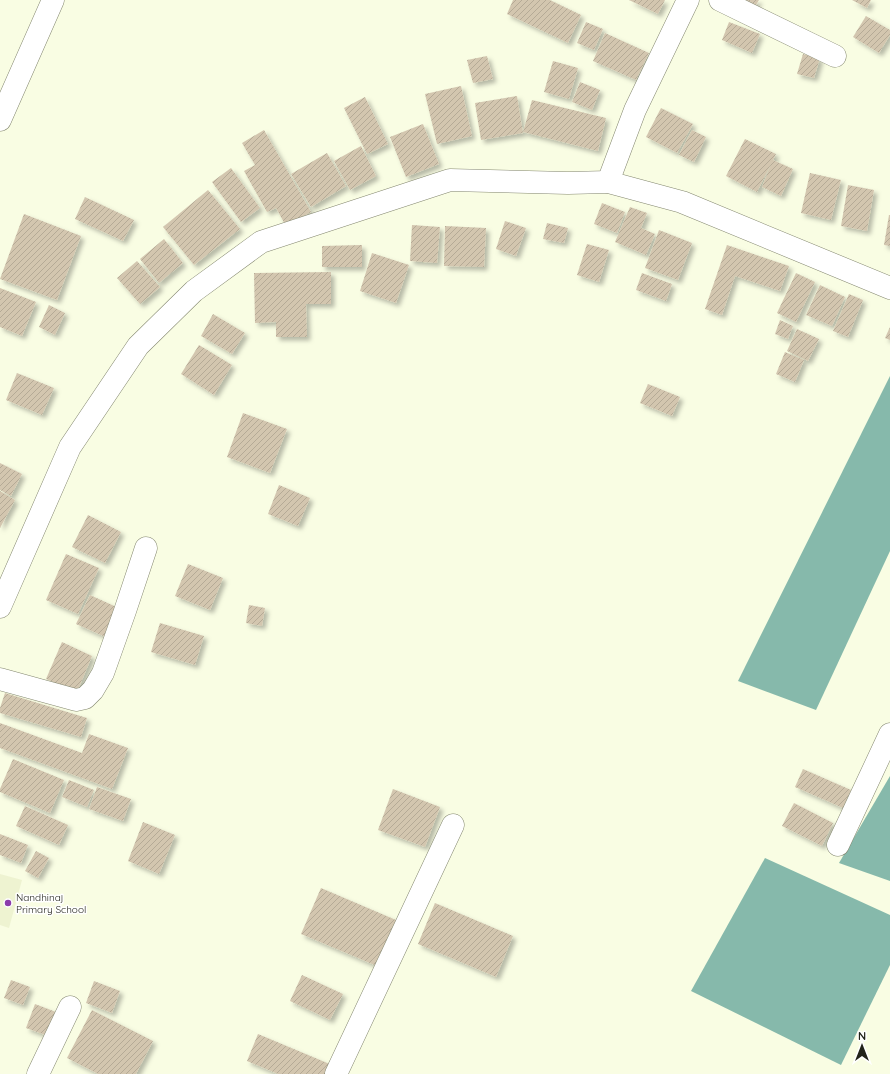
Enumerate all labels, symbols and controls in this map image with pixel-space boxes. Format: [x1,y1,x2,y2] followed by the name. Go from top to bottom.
[16,891,86,916] place label: Nandhinaj Primary School
[3,898,13,908] marker: Nandhinaj Primary School
[842,1026,882,1066] north arrow
[858,1029,866,1043] text: N

